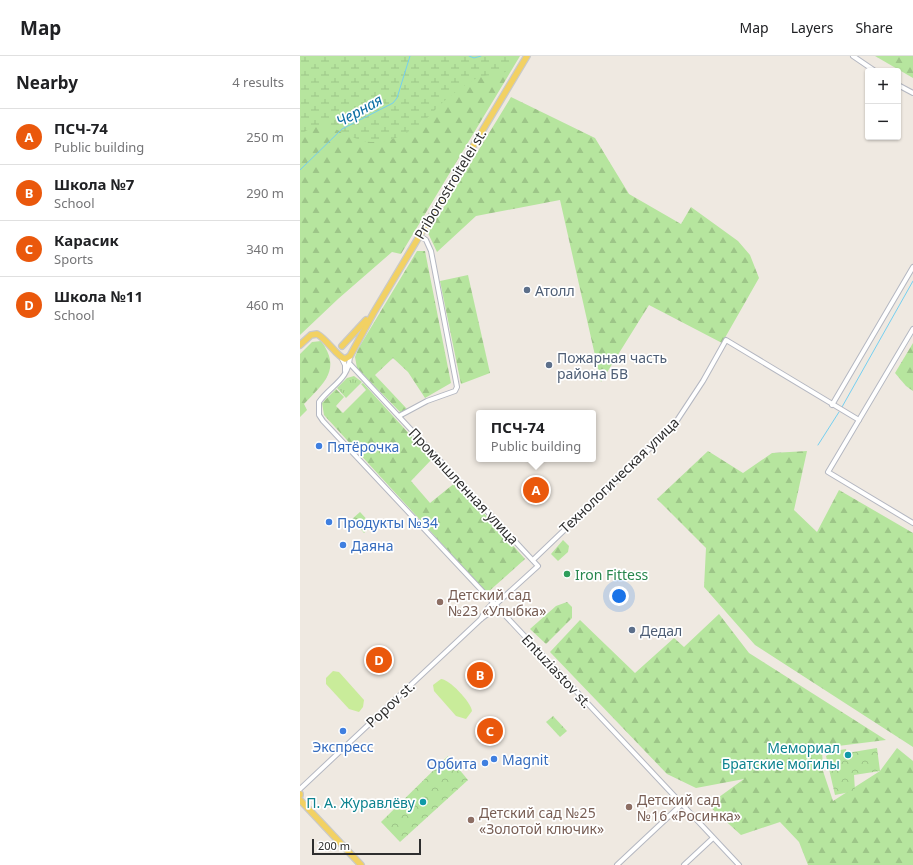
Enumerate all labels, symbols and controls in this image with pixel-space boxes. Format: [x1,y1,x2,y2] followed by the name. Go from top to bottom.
[20,15,61,41] text: Map
[740,18,769,37] text: Map
[791,18,833,37] text: Layers
[855,18,893,37] text: Share
[865,68,901,140] map controls
[865,68,901,104] button: +
[16,71,78,94] text: Nearby
[232,73,284,91] text: 4 results
[332,89,386,131] water label: Черная
[865,104,901,140] button: −
[54,118,108,138] text: ПСЧ-74
[410,125,490,243] street label: Priborostroitelei st.
[25,128,34,146] text: A
[246,128,284,146] text: 250 m
[54,138,144,156] text: Public building
[54,174,134,194] text: Школа №7
[25,184,33,202] text: B
[246,184,284,202] text: 290 m
[54,194,95,212] text: School
[54,230,119,250] text: Карасик
[25,240,33,258] text: C
[246,240,284,258] text: 340 m
[54,250,93,268] text: Sports
[535,281,575,300] place label: Атолл
[522,285,532,295] marker: Атолл
[54,286,143,306] text: Школа №11
[24,296,34,314] text: D
[246,296,284,314] text: 460 m
[54,306,95,324] text: School
[557,348,667,383] place label: Пожарная часть района БВ
[544,360,554,370] marker: Пожарная часть района БВ
[476,410,596,462] popup
[555,413,683,537] street label: Технологическая улица
[491,417,545,437] text: ПСЧ-74
[405,423,523,549] street label: Промышленная улица
[327,437,399,456] place label: Пятёрочка
[491,437,581,455] text: Public building
[314,441,324,451] marker: Пятёрочка
[523,475,549,505] pin: A
[337,513,438,532] place label: Продукты №34
[324,517,334,527] marker: Продукты №34
[351,536,393,555] place label: Даяна
[338,540,348,550] marker: Даяна
[575,565,649,584] place label: Iron Fittess
[562,569,572,579] marker: Iron Fittess
[448,585,546,620] place label: Детский сад №23 «Улыбка»
[609,586,629,606] your location
[435,597,445,607] marker: Детский сад №23 «Улыбка»
[640,621,682,640] place label: Дедал
[627,625,637,635] marker: Дедал
[518,630,596,712] street label: Entuziastov st.
[366,645,392,675] pin: D
[467,660,493,690] pin: B
[362,677,418,731] street label: Popov st.
[477,716,503,746] pin: C
[338,726,348,736] marker: Экспресс
[312,737,374,756] place label: Экспресс
[722,738,840,773] place label: Мемориал Братские могилы
[502,750,548,769] place label: Magnit
[843,750,853,760] marker: Мемориал Братские могилы
[426,754,477,773] place label: Орбита
[489,754,499,764] marker: Magnit
[480,758,490,768] marker: Орбита
[637,790,741,825] place label: Детский сад №16 «Росинка»
[306,793,416,812] place label: П. А. Журавлёву
[418,797,428,807] marker: П. А. Журавлёву
[624,802,634,812] marker: Детский сад №16 «Росинка»
[479,803,604,838] place label: Детский сад №25 «Золотой ключик»
[466,815,476,825] marker: Детский сад №25 «Золотой ключик»
[312,837,421,856] scale bar
[318,838,350,853] text: 200 m

